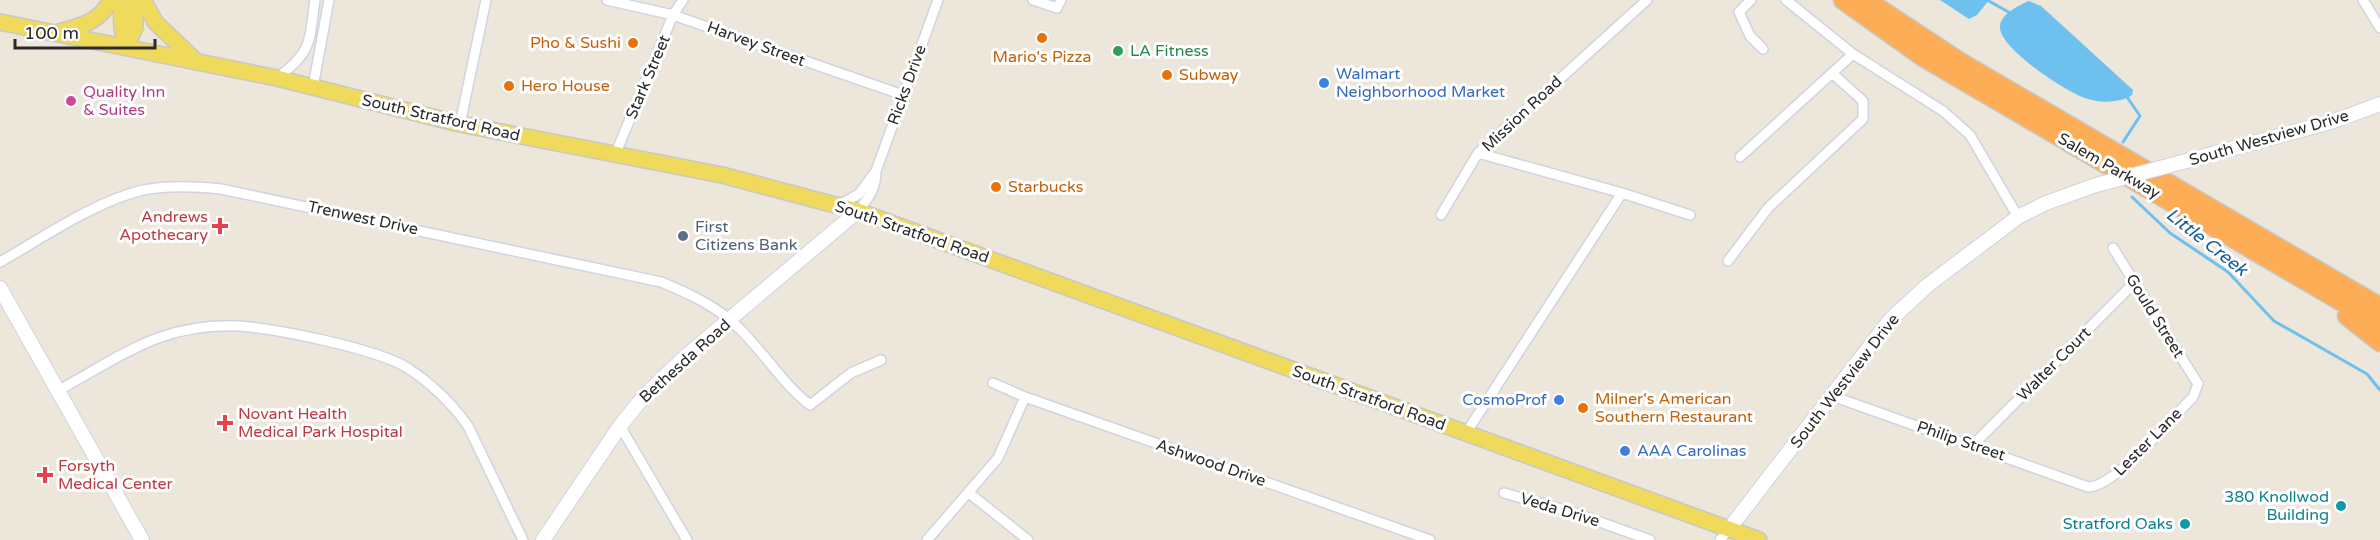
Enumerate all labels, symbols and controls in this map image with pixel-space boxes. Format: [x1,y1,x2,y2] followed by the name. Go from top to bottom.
[15,12,154,50] scale bar
[704,17,808,71] street label: Harvey Street
[24,22,79,44] text: 100 m
[1035,31,1049,45] marker: Mario's Pizza
[621,32,675,122] street label: Stark Street
[530,33,621,53] place label: Pho & Sushi
[626,36,640,50] marker: Pho & Sushi
[1130,41,1209,61] place label: LA Fitness
[883,42,931,128] street label: Ricks Drive
[1111,44,1125,58] marker: LA Fitness
[992,47,1092,67] place label: Mario's Pizza
[1336,64,1505,102] place label: Walmart Neighborhood Market
[1179,65,1239,85] place label: Subway
[1160,68,1174,82] marker: Subway
[1478,72,1566,156] street label: Mission Road
[521,76,610,96] place label: Hero House
[1317,76,1331,90] marker: Walmart Neighborhood Market
[502,79,516,93] marker: Hero House
[83,82,165,120] place label: Quality Inn & Suites
[360,90,522,146] street label: South Stratford Road
[64,94,78,108] marker: Quality Inn & Suites
[2187,106,2351,170] street label: South Westview Drive
[2054,129,2164,204] street label: Salem Parkway
[1008,177,1083,197] place label: Starbucks
[989,180,1003,194] marker: Starbucks
[832,196,992,268] street label: South Stratford Road
[306,197,420,239] street label: Trenwest Drive
[2162,203,2253,281] water label: Little Creek
[119,207,208,245] place label: Andrews Apothecary
[695,217,798,255] place label: First Citizens Bank
[213,219,227,233] marker: Andrews Apothecary
[676,229,690,243] marker: First Citizens Bank
[2121,270,2189,362] street label: Gould Street
[1786,310,1904,452] street label: South Westview Drive
[635,315,735,407] street label: Bethesda Road
[2013,323,2095,405] street label: Walter Court
[1290,361,1448,435] street label: South Stratford Road
[1595,389,1753,427] place label: Milner's American Southern Restaurant
[1462,390,1548,410] place label: CosmoProf
[1552,393,1566,407] marker: CosmoProf
[1576,401,1590,415] marker: Milner's American Southern Restaurant
[238,404,403,442] place label: Novant Health Medical Park Hospital
[2110,404,2186,480] street label: Lester Lane
[216,414,234,432] marker: Novant Health Medical Park Hospital
[1914,417,2008,465] street label: Philip Street
[1153,435,1269,491] street label: Ashwood Drive
[1637,441,1746,461] place label: AAA Carolinas
[1618,444,1632,458] marker: AAA Carolinas
[58,456,174,494] place label: Forsyth Medical Center
[36,466,54,484] marker: Forsyth Medical Center
[2224,487,2329,525] place label: 380 Knollwod Building
[1518,488,1602,532] street label: Veda Drive
[2334,499,2348,513] marker: 380 Knollwod Building
[2063,514,2173,534] place label: Stratford Oaks
[2178,517,2192,531] marker: Stratford Oaks

